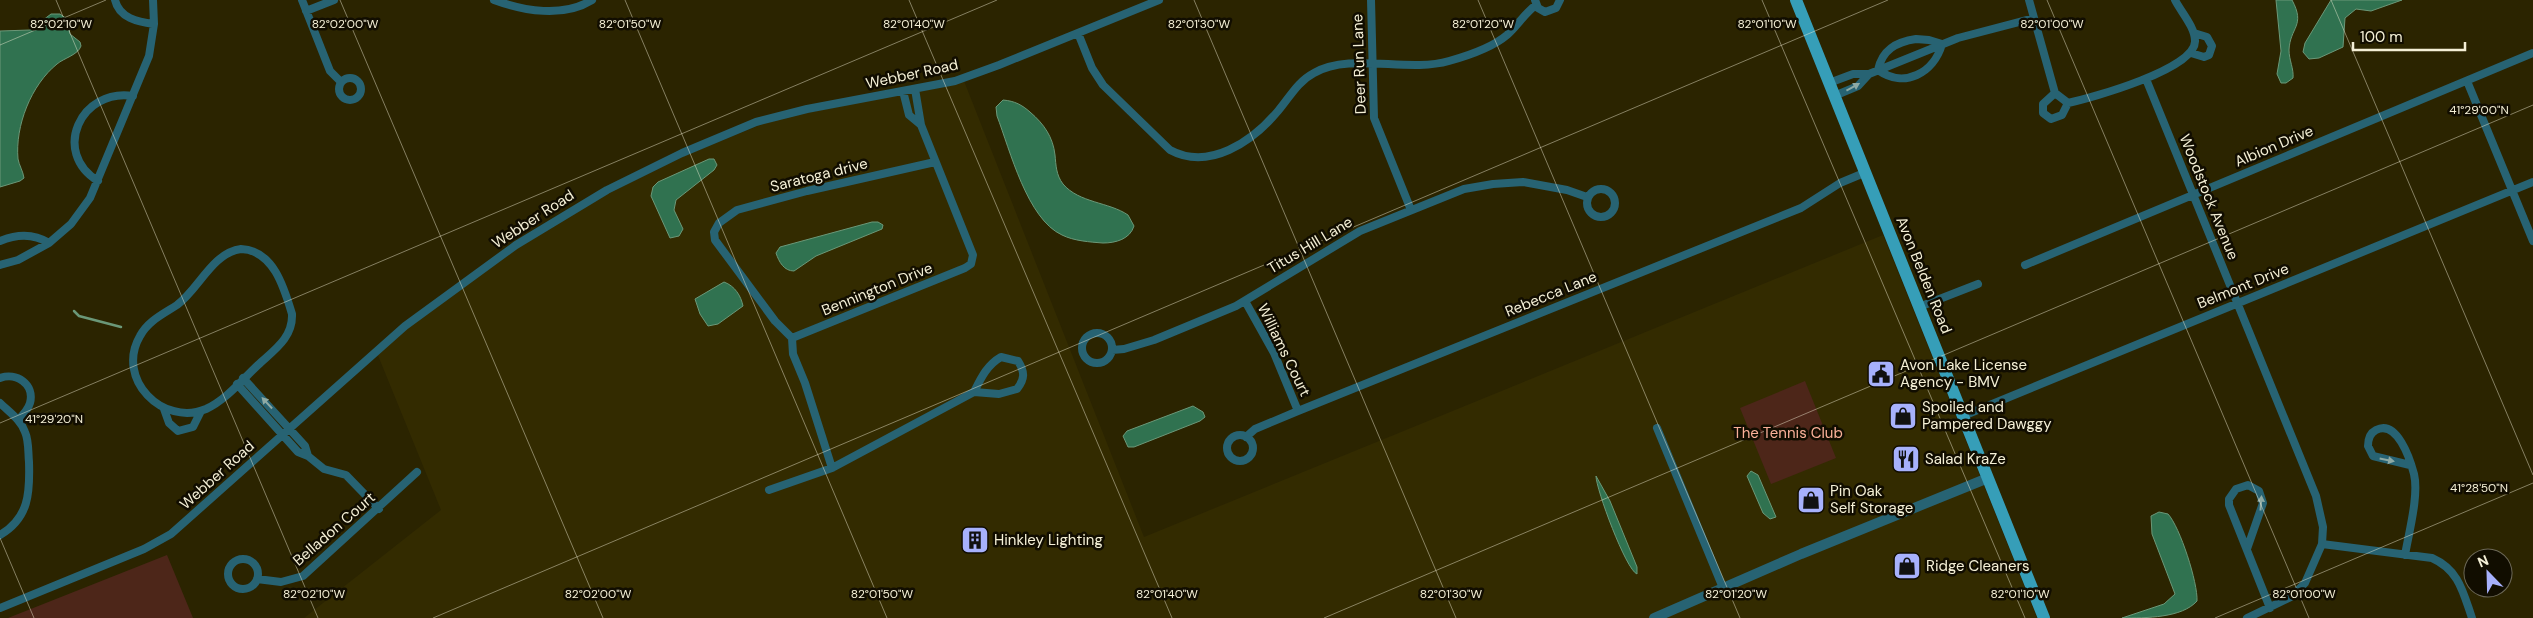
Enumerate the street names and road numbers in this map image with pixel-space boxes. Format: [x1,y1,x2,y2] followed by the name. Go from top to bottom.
[1347,14,1371,114] street label: Deer Run Lane
[864,54,960,94] street label: Webber Road
[2232,121,2316,171] street label: Albion Drive
[2175,131,2243,263] street label: Woodstock Avenue
[768,153,870,197] street label: Saratoga drive
[488,185,578,253] street label: Webber Road
[1264,212,1356,278] street label: Titus Hill Lane
[1891,214,1957,336] street label: Avon Belden Road
[819,258,935,320] street label: Bennington Drive
[2194,259,2292,313] street label: Belmont Drive
[1502,266,1600,322] street label: Rebecca Lane
[1253,300,1315,400] street label: Williams Court
[175,436,259,514] street label: Webber Road
[289,488,380,570] street label: Belladon Court

